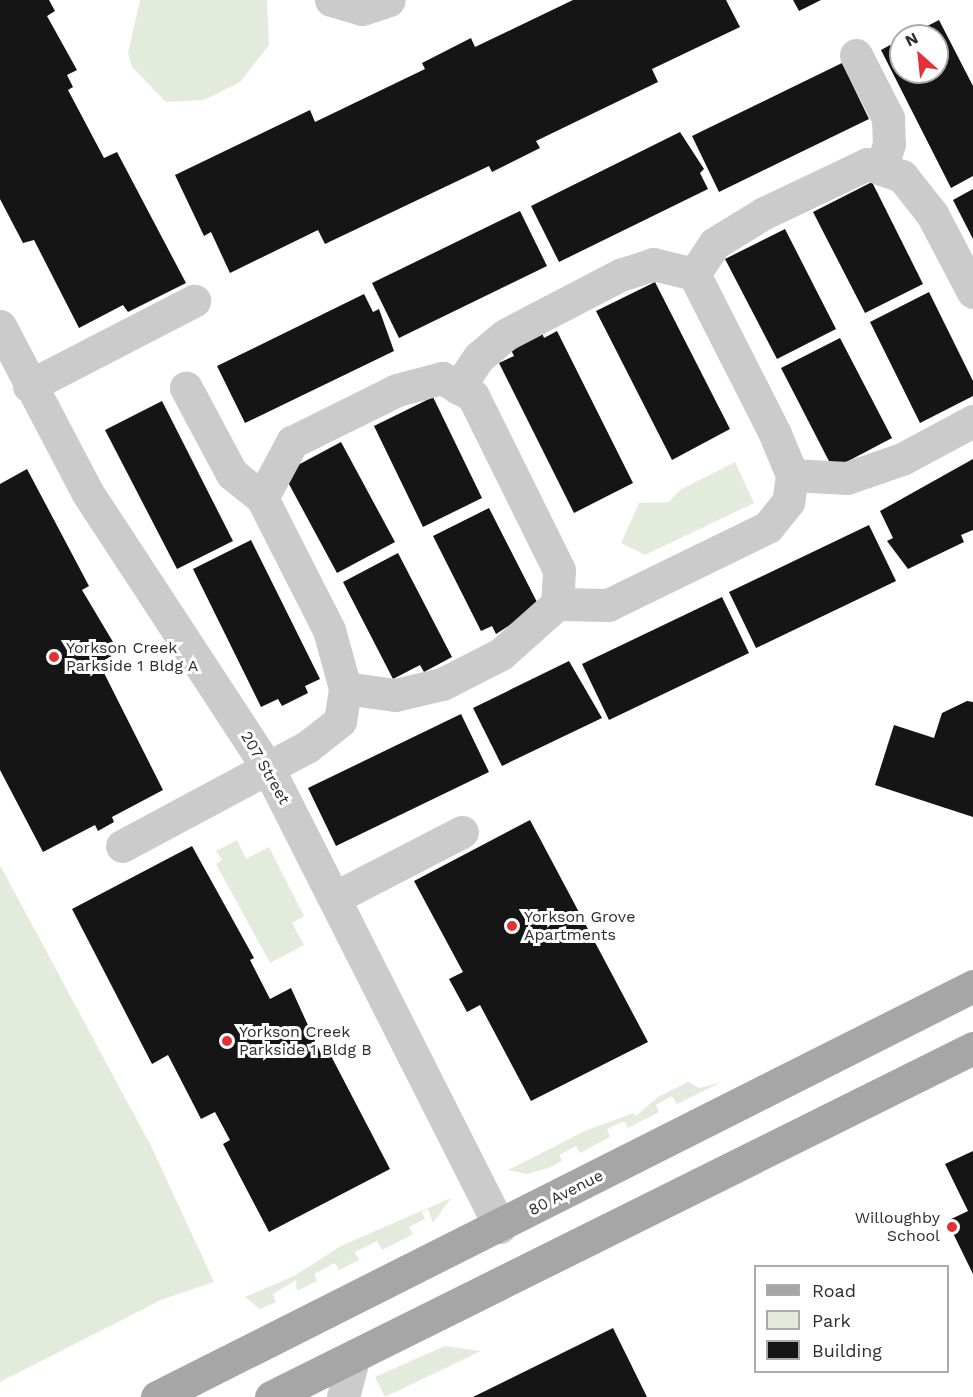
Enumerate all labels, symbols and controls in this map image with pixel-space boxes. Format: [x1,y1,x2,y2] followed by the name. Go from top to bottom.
[889,24,949,84] north arrow
[902,28,921,50] text: N
[66,638,199,676] place label: Yorkson Creek Parkside 1 Bldg A
[47,650,61,664] marker: Yorkson Creek Parkside 1 Bldg A
[236,728,294,808] street label: 207 Street
[524,907,635,945] place label: Yorkson Grove Apartments
[505,919,519,933] marker: Yorkson Grove Apartments
[239,1022,372,1060] place label: Yorkson Creek Parkside 1 Bldg B
[220,1034,234,1048] marker: Yorkson Creek Parkside 1 Bldg B
[525,1166,607,1220] street label: 80 Avenue
[855,1208,940,1246] place label: Willoughby School
[945,1220,959,1234] marker: Willoughby School
[754,1265,949,1373] legend
[812,1280,856,1301] text: Road
[812,1310,851,1331] text: Park
[812,1340,882,1361] text: Building

